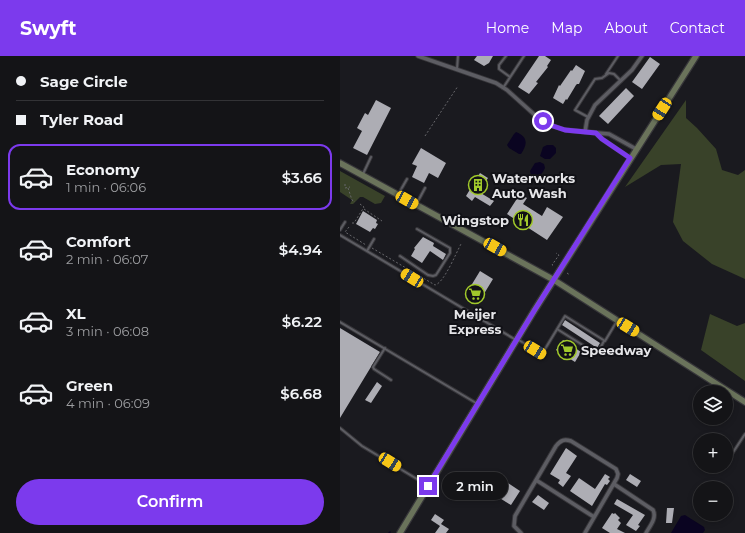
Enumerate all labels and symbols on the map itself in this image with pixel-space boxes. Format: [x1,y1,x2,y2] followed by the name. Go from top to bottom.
[650,96,674,122] car
[534,112,552,130] route start
[491,170,575,201] place label: Waterworks Auto Wash
[467,174,489,196] building icon: Waterworks Auto Wash
[394,189,420,211] car
[512,209,534,231] restaurant icon: Wingstop
[442,212,509,228] place label: Wingstop
[482,236,508,258] car
[399,267,425,289] car
[464,283,486,305] supermarket icon: Meijer Express
[449,306,502,337] place label: Meijer Express
[615,316,641,338] car
[522,339,548,361] car
[556,339,578,361] supermarket icon: Speedway
[581,342,651,358] place label: Speedway
[377,451,403,473] car
[442,472,508,500] callout: 2 min
[419,477,437,495] route end

